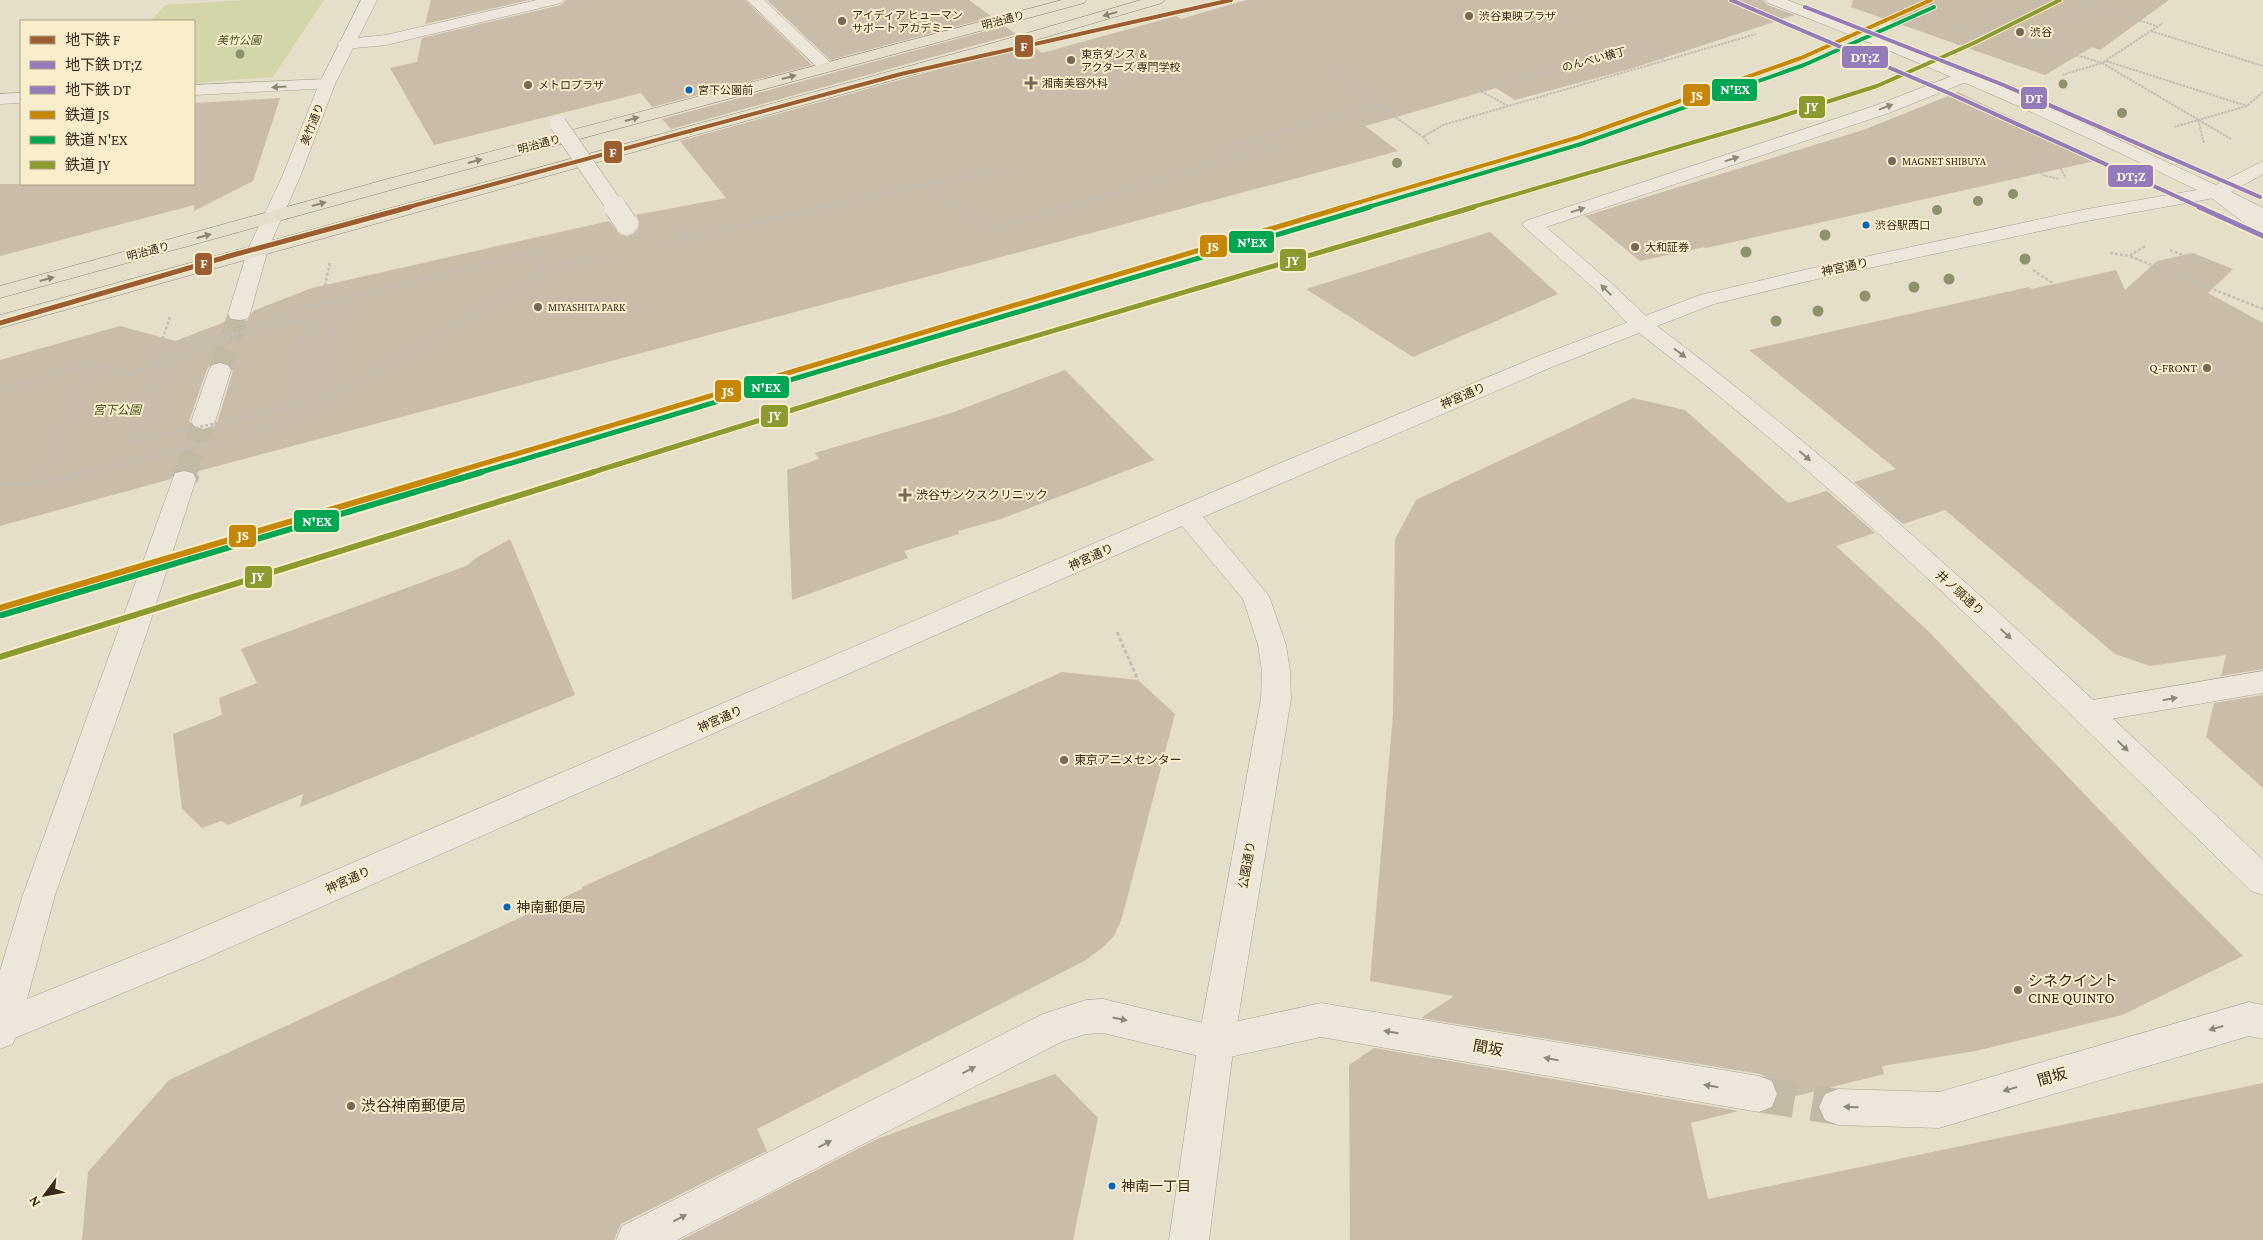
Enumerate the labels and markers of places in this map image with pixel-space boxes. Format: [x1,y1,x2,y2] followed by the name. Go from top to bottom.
[852,9,963,34] place label: アイディア ヒューマン サポート アカデミー
[1463,10,1475,22] marker: 渋谷東映プラザ
[1479,10,1556,22] place label: 渋谷東映プラザ
[836,15,848,27] marker: アイディア ヒューマン サポート アカデミー
[2014,26,2026,38] marker: 渋谷
[2030,26,2052,38] place label: 渋谷
[1081,48,1181,73] place label: 東京ダンス ＆ アクターズ 専門学校
[1065,54,1077,66] marker: 東京ダンス ＆ アクターズ 専門学校
[1024,76,1038,90] marker: 湘南美容外科
[1042,77,1108,89] place label: 湘南美容外科
[522,79,534,91] marker: メトロプラザ
[538,79,604,91] place label: メトロプラザ
[698,84,753,96] place label: 宮下公園前
[684,85,694,95] marker: 宮下公園前
[1886,155,1898,167] marker: MAGNET SHIBUYA
[1902,155,1987,167] place label: MAGNET SHIBUYA
[1875,219,1930,231] place label: 渋谷駅西口
[1861,220,1871,230] marker: 渋谷駅西口
[1629,241,1641,253] marker: 大和証券
[1645,241,1689,253] place label: 大和証券
[532,301,544,313] marker: MIYASHITA PARK
[548,301,626,313] place label: MIYASHITA PARK
[2150,361,2197,375] place label: Q-FRONT
[2201,362,2213,374] marker: Q-FRONT
[898,488,912,502] marker: 渋谷サンクスクリニック
[916,488,1048,502] place label: 渋谷サンクスクリニック
[1074,753,1182,767] place label: 東京アニメセンター
[1058,754,1070,766] marker: 東京アニメセンター
[516,899,586,915] place label: 神南郵便局
[502,902,512,912] marker: 神南郵便局
[2028,973,2118,1006] place label: シネクイント CINE QUINTO
[2012,984,2024,996] marker: シネクイント CINE QUINTO
[361,1098,466,1114] place label: 渋谷神南郵便局
[345,1100,357,1112] marker: 渋谷神南郵便局
[1121,1178,1191,1194] place label: 神南一丁目
[1107,1181,1117,1191] marker: 神南一丁目

